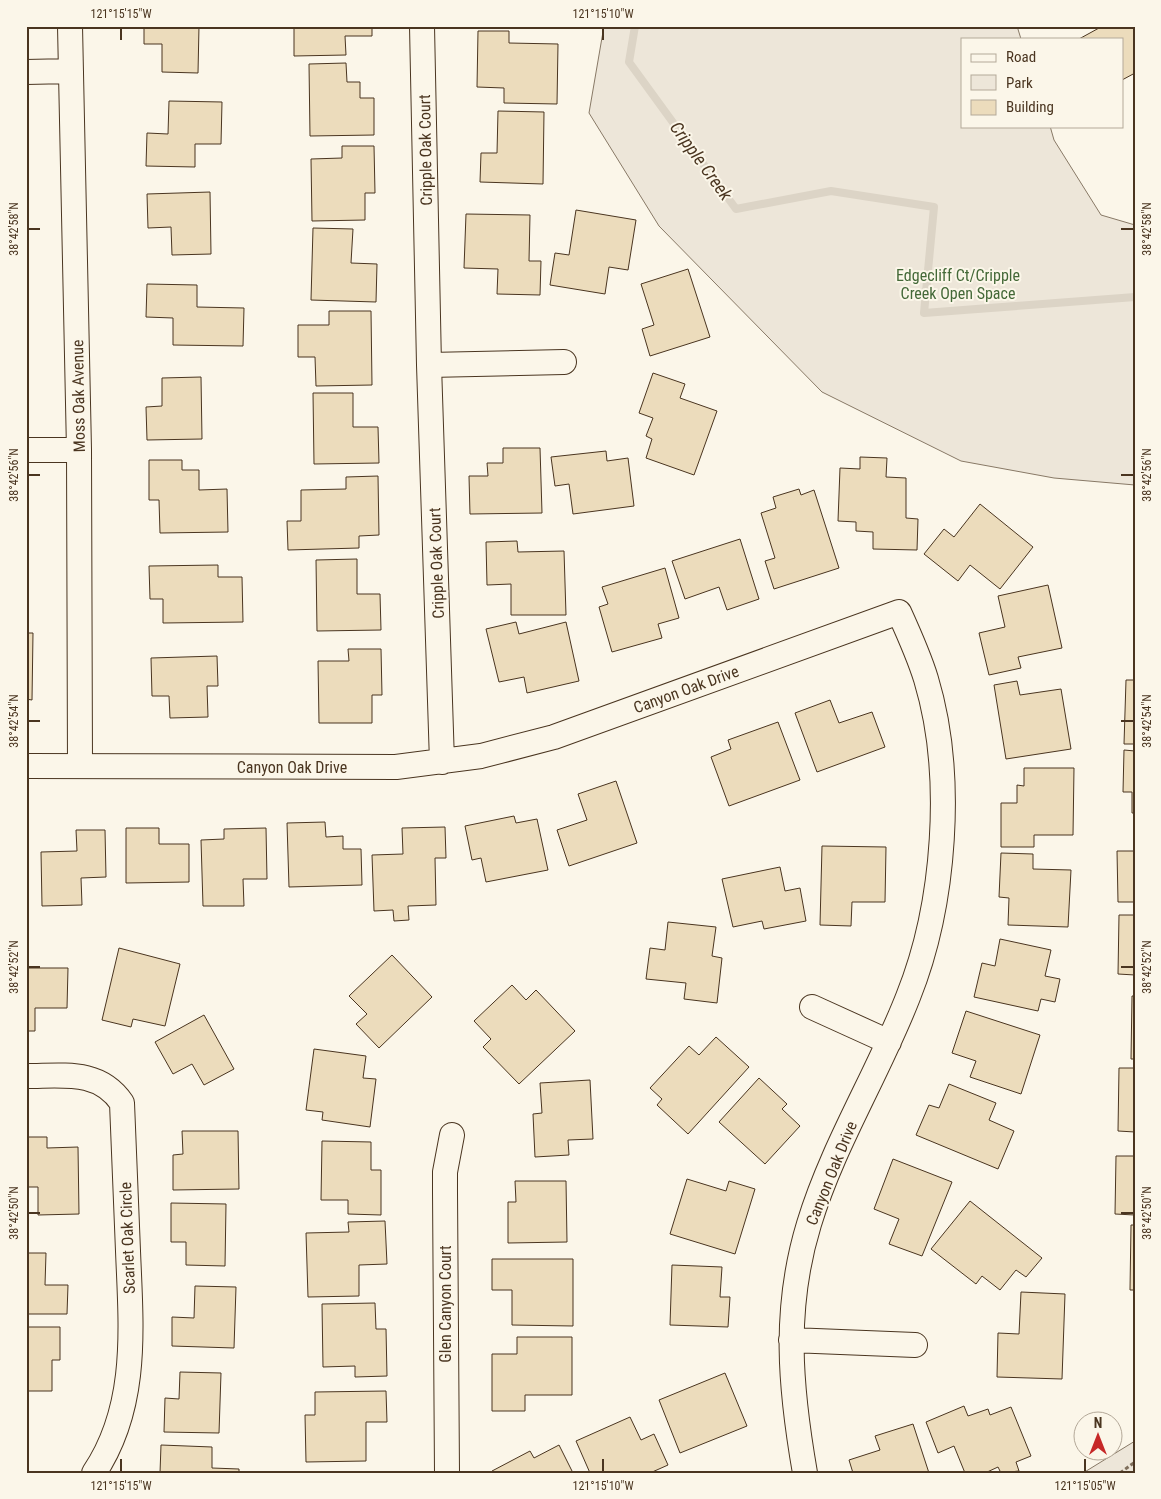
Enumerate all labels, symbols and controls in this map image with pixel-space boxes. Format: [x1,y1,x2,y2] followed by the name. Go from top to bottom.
[90,7,152,21] text: 121°15'15"W
[572,7,634,21] text: 121°15'10"W
[961,38,1124,128] legend
[1006,48,1036,66] text: Road
[1006,74,1033,92] text: Park
[415,94,436,206] street label: Cripple Oak Court
[1006,98,1054,116] text: Building
[666,117,738,205] water label: Cripple Creek
[7,202,21,256] text: 38°42'58"N
[1140,202,1154,256] text: 38°42'58"N
[896,266,1020,303] park label: Edgecliff Ct/Cripple Creek Open Space
[68,340,89,452] street label: Moss Oak Avenue
[7,448,21,502] text: 38°42'56"N
[1140,448,1154,502] text: 38°42'56"N
[425,507,448,619] street label: Cripple Oak Court
[631,662,741,717] street label: Canyon Oak Drive
[7,694,21,748] text: 38°42'54"N
[1140,694,1154,748] text: 38°42'54"N
[237,758,347,777] street label: Canyon Oak Drive
[7,940,21,994] text: 38°42'52"N
[1140,940,1154,994] text: 38°42'52"N
[802,1118,861,1228] street label: Canyon Oak Drive
[116,1182,139,1294] street label: Scarlet Oak Circle
[7,1186,21,1240] text: 38°42'50"N
[1140,1186,1154,1240] text: 38°42'50"N
[436,1245,455,1363] street label: Glen Canyon Court
[1074,1412,1124,1462] north arrow
[1094,1415,1102,1431] text: N
[90,1479,152,1493] text: 121°15'15"W
[572,1479,634,1493] text: 121°15'10"W
[1054,1479,1116,1493] text: 121°15'05"W

